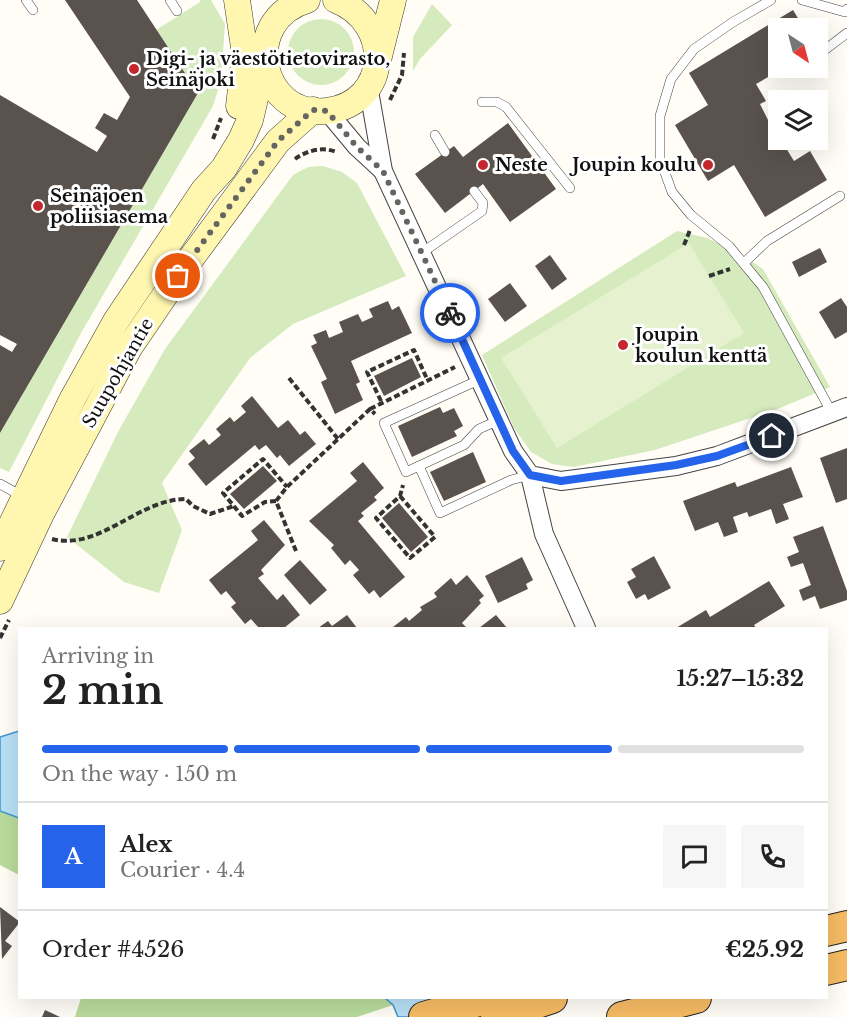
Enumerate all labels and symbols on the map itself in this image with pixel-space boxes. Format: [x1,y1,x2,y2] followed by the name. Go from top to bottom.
[768,18,828,78] north arrow
[146,48,390,91] place label: Digi- ja väestötietovirasto, Seinäjoki
[127,62,141,76] marker: Digi- ja väestötietovirasto, Seinäjoki
[495,154,548,176] place label: Neste
[568,154,696,176] place label: Joupin koulu
[476,158,490,172] marker: Neste
[701,158,715,172] marker: Joupin koulu
[50,185,169,228] place label: Seinäjoen poliisiasema
[31,199,45,213] marker: Seinäjoen poliisiasema
[152,250,203,301] pin
[420,283,480,343] courier
[78,314,158,432] street label: Suupohjantie
[631,324,768,367] place label: Joupin koulun kenttä
[616,338,630,352] marker: Joupin koulun kenttä
[746,410,797,461] pin

